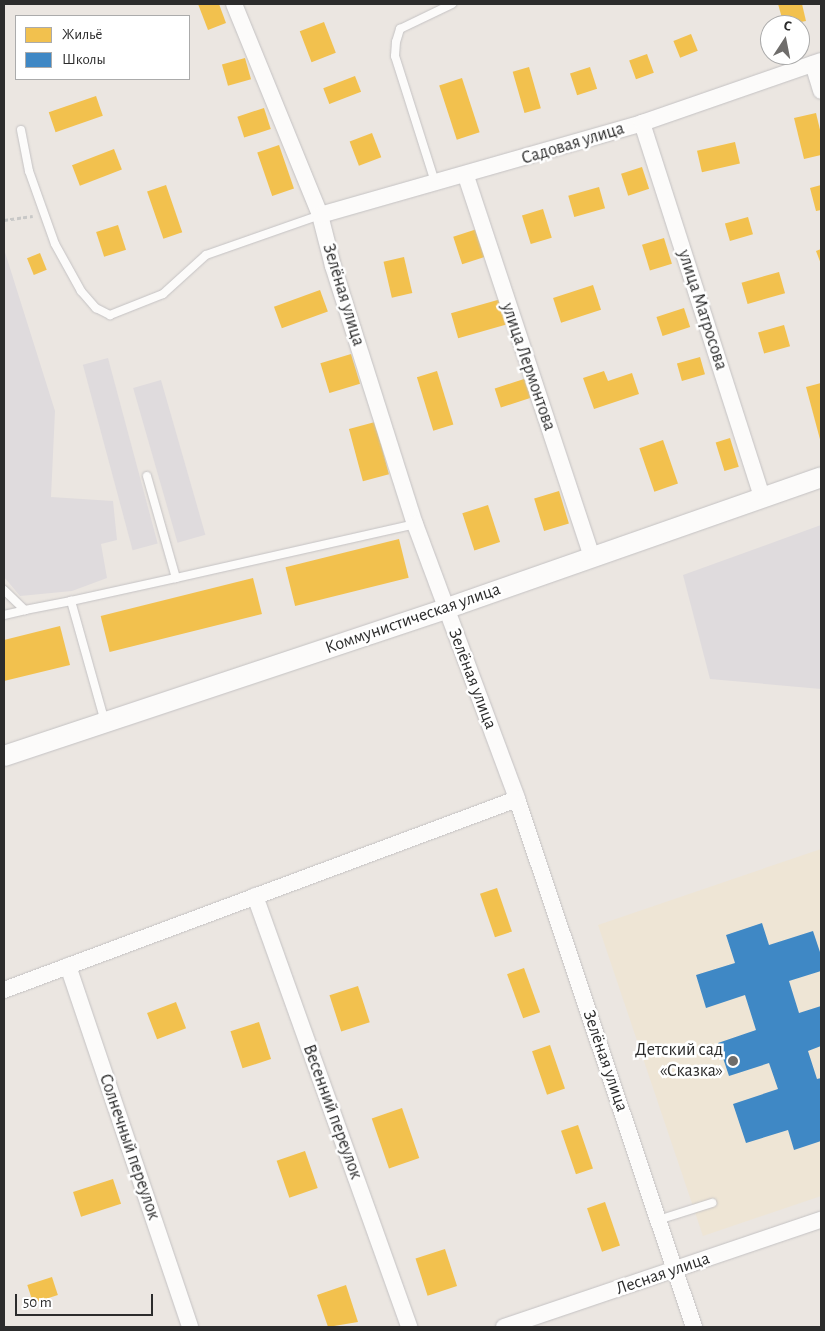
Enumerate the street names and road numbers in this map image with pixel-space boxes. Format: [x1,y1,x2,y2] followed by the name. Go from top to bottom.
[519,118,627,170] street label: Садовая улица
[317,241,369,349] street label: Зелёная улица
[672,247,732,373] street label: улица Матросова
[496,300,560,434] street label: улица Лермонтова
[322,579,504,659] street label: Коммунистическая улица
[443,626,501,732] street label: Зелёная улица
[578,1007,632,1115] street label: Зелёная улица
[298,1042,366,1182] street label: Весенний переулок
[94,1071,164,1223] street label: Солнечный переулок
[613,1248,713,1300] street label: Лесная улица

